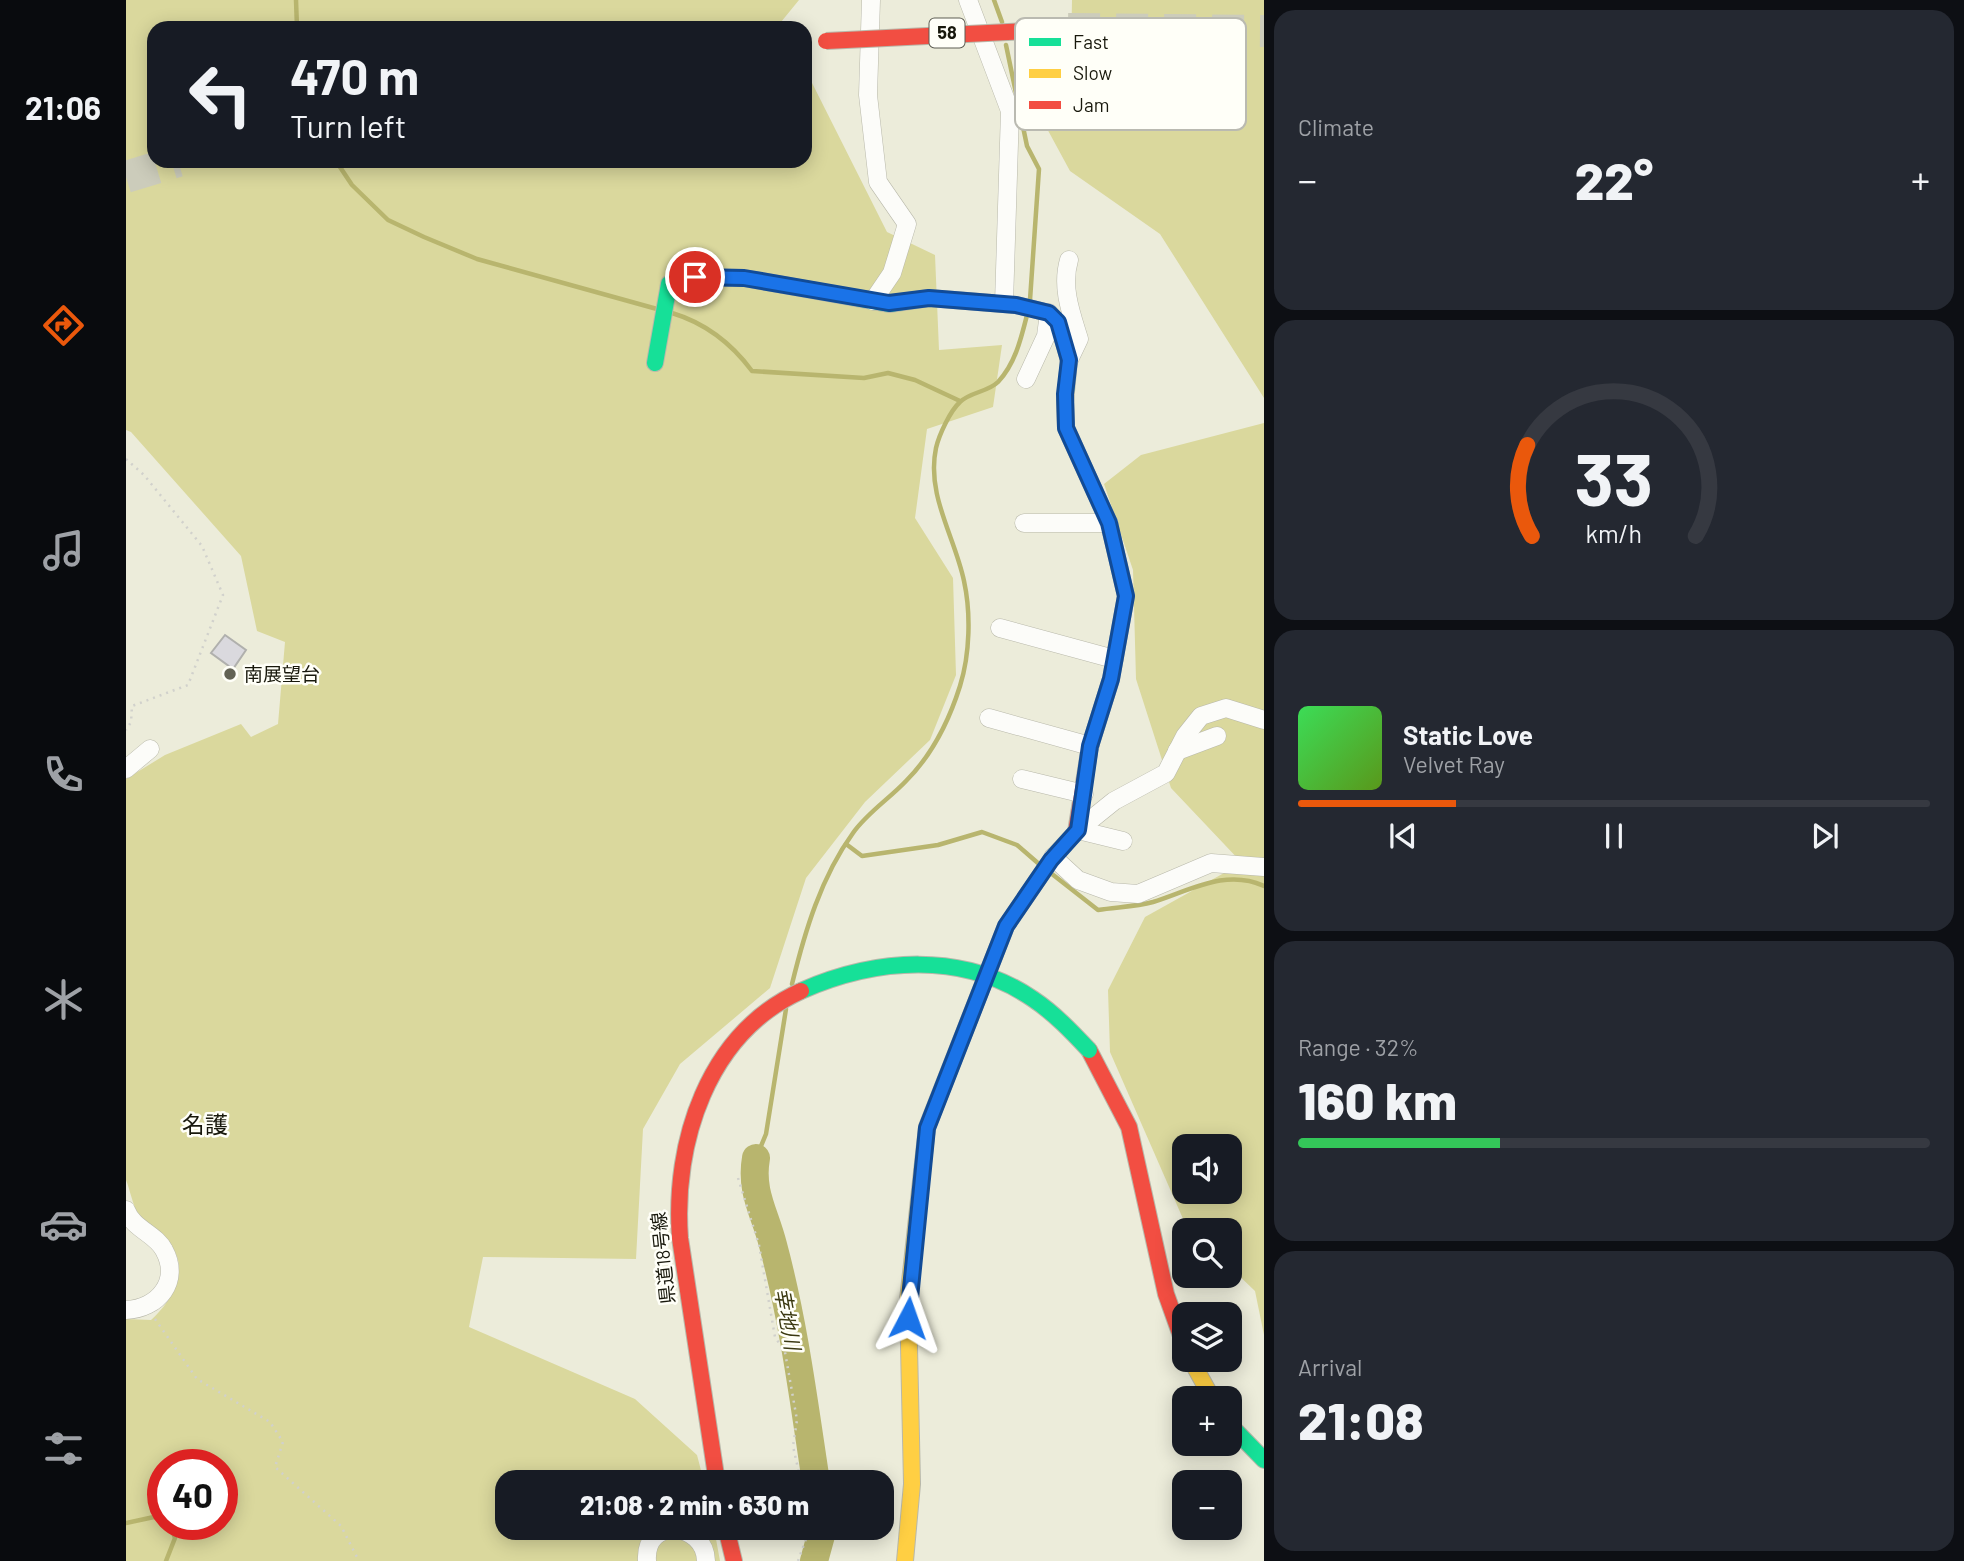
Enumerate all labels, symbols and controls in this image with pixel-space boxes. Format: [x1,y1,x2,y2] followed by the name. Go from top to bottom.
[930,18,964,48] road number: 58
[1015,18,1246,130] legend
[1073,30,1109,53] text: Fast
[290,46,419,105] text: 470 m
[175,49,266,140] icon: left
[1073,61,1112,84] text: Slow
[25,88,101,126] text: 21:06
[1073,93,1109,116] text: Jam
[290,106,407,144] text: Turn left
[1298,113,1374,141] text: Climate
[1575,148,1653,210] text: 22°
[1298,156,1317,202] text: −
[1911,156,1930,202] text: +
[665,247,725,307] pin
[676,258,714,296] icon: arrive
[39,301,88,350] icon: directions
[1575,434,1653,522] text: 33
[1586,518,1642,548] text: km/h
[39,526,88,575] icon: music
[244,662,320,685] place label: 南展望台
[222,666,238,682] marker: 南展望台
[1403,719,1533,750] text: Static Love
[39,750,88,799] icon: phone
[1403,750,1505,778] text: Velvet Ray
[1384,817,1422,855] icon: previous
[1595,817,1633,855] icon: pause
[1806,817,1844,855] icon: next
[39,975,88,1024] icon: climate
[1298,1033,1419,1061] text: Range · 32%
[1298,1068,1457,1130] text: 160 km
[182,1110,228,1138] district label: 名護
[1172,1134,1242,1540] map controls
[1172,1134,1242,1204] button: sound
[39,1200,88,1249] icon: car
[646,1211,679,1305] street label: 県道18号線
[1172,1218,1242,1288] button: search
[871,1281,945,1355] position arrow
[771,1286,807,1354] water label: 幸地川
[1172,1302,1242,1372] button: layers
[1298,1353,1362,1381] text: Arrival
[1172,1386,1242,1456] button: +
[1298,1388,1423,1450] text: 21:08
[39,1424,88,1473] icon: filters
[147,1449,238,1540] speed limit sign: 40
[1172,1470,1242,1540] button: −
[580,1489,809,1520] text: 21:08 · 2 min · 630 m

